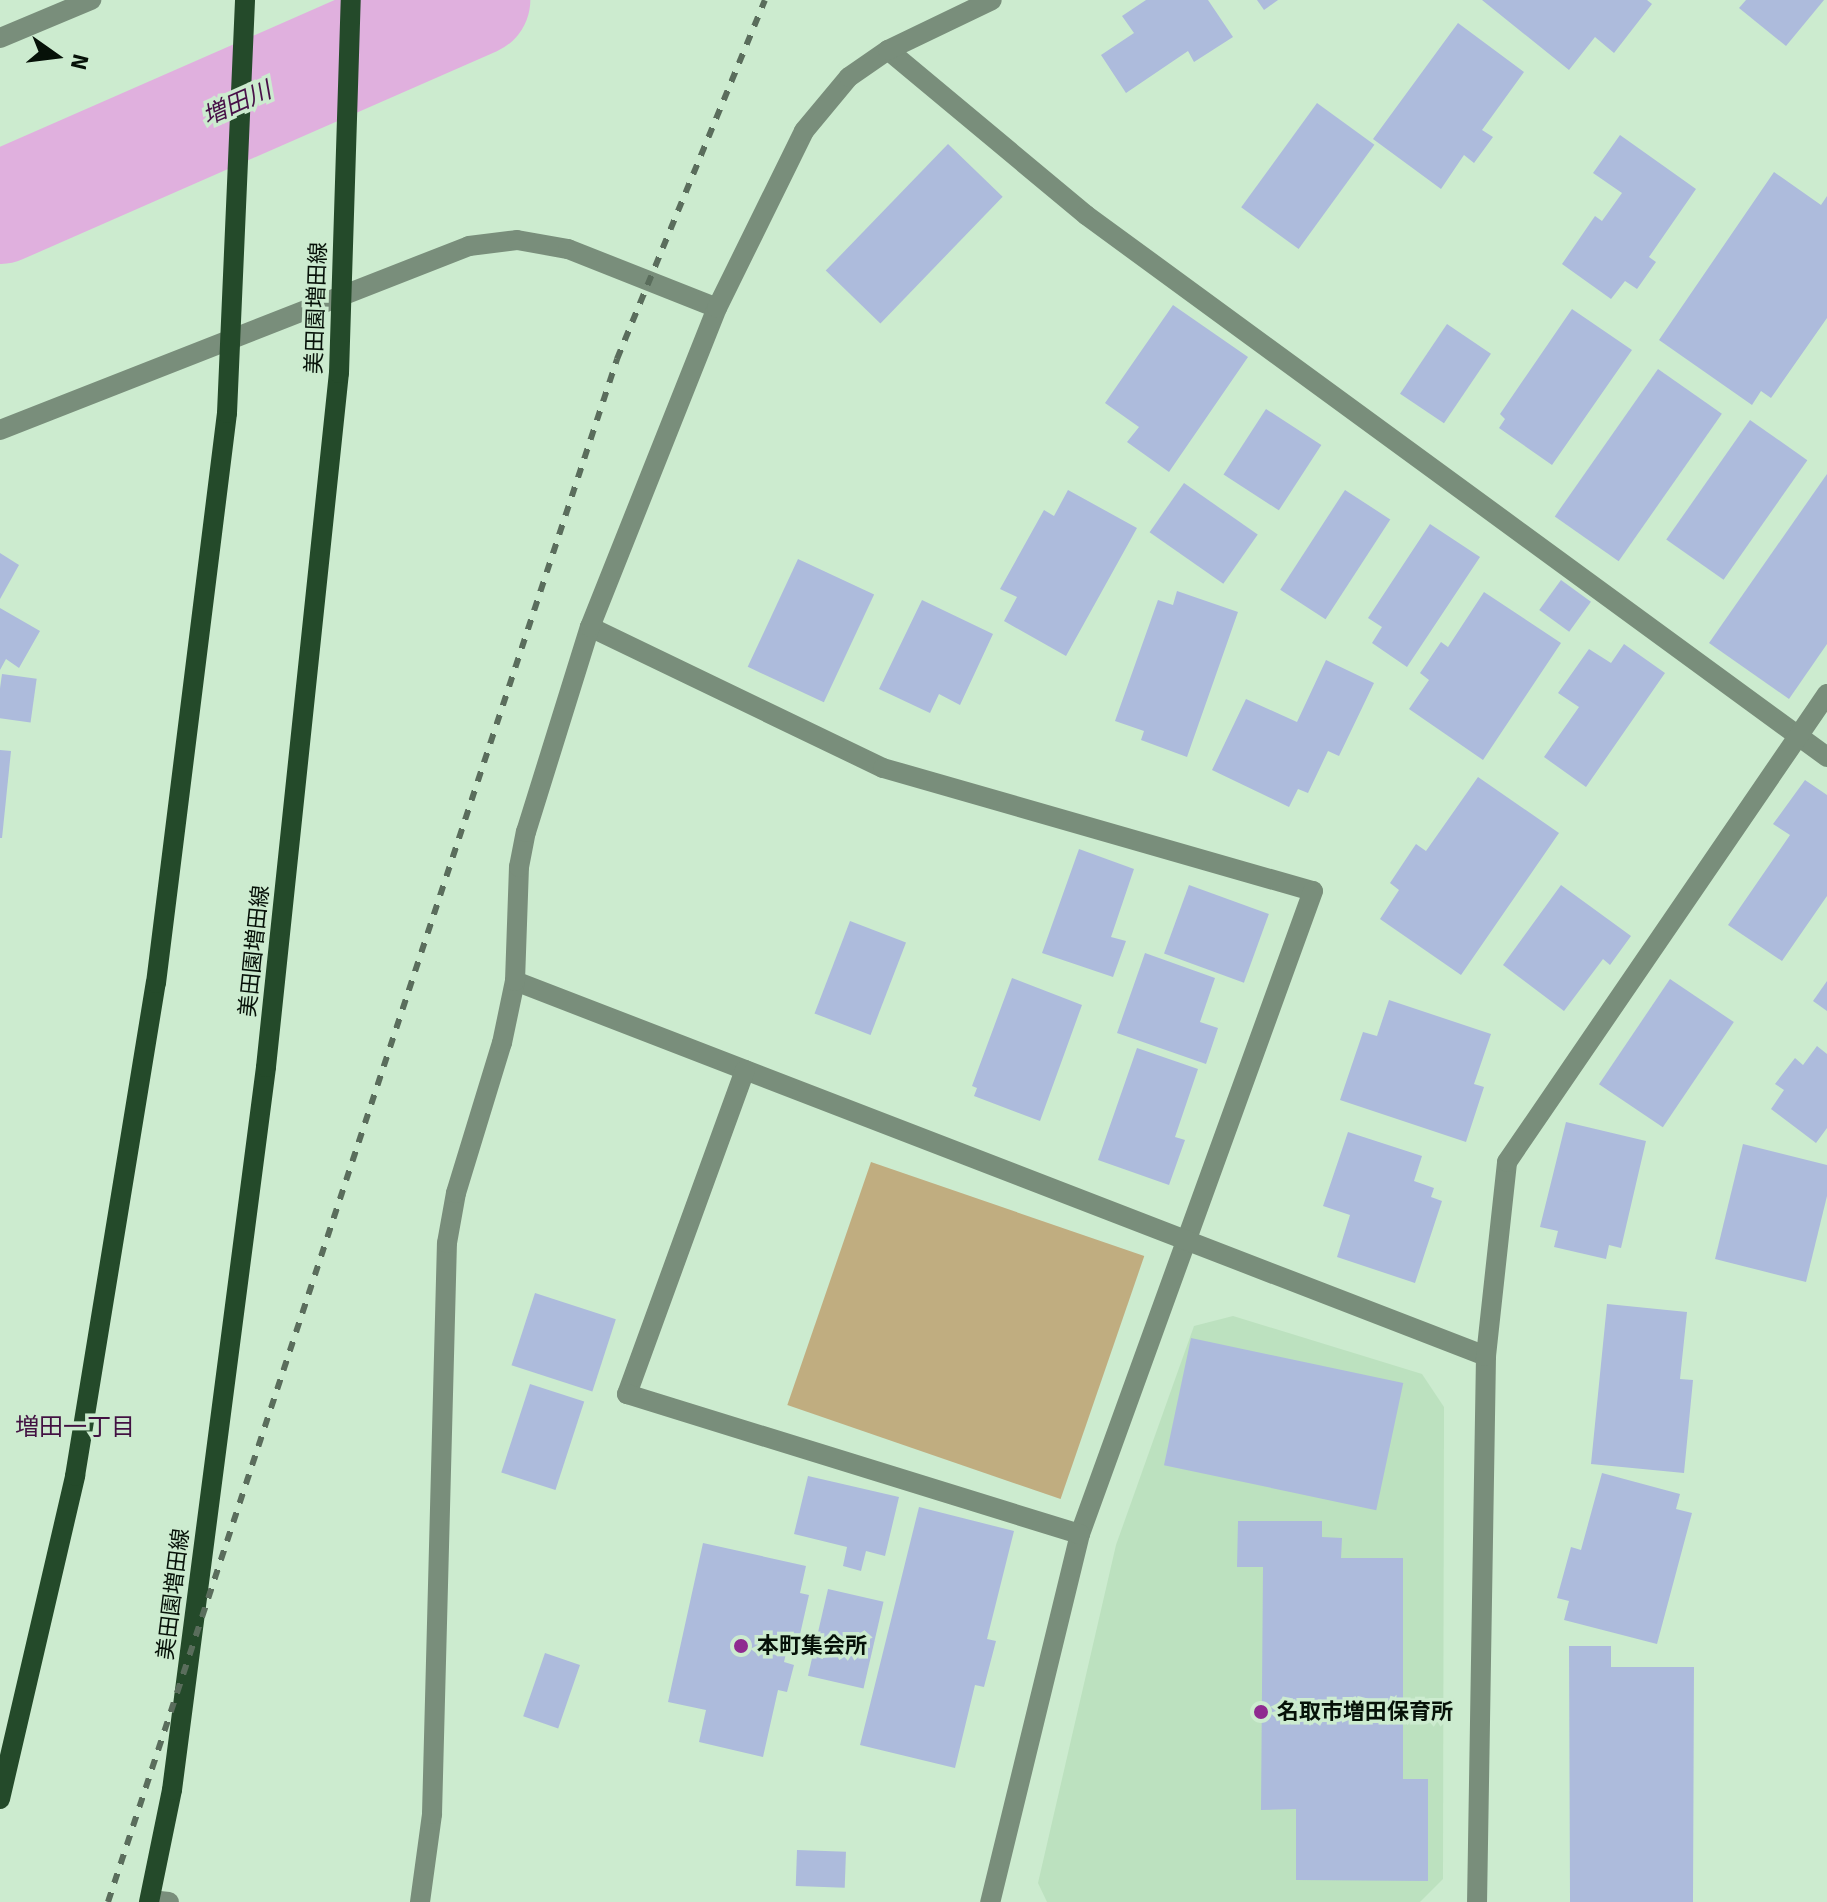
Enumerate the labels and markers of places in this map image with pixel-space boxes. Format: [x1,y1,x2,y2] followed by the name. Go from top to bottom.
[757,1633,867,1659] place label: 本町集会所
[732,1637,750,1655] marker: 本町集会所
[1277,1699,1453,1725] place label: 名取市増田保育所
[1252,1703,1270,1721] marker: 名取市増田保育所

